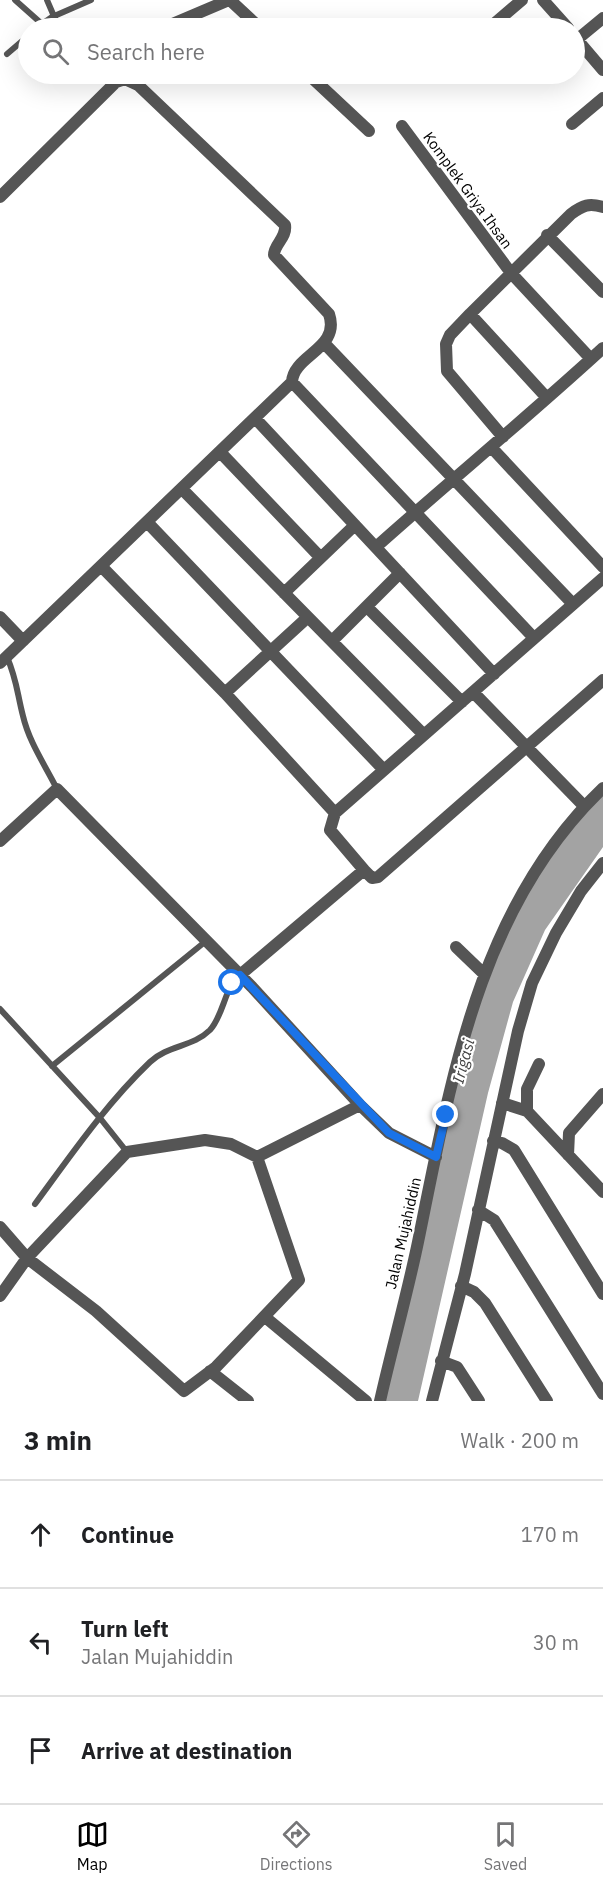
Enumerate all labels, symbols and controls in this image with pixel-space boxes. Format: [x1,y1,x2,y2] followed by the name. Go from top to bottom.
[18,18,585,84] search box
[39,35,72,68] icon: search
[87,37,205,66] text: Search here
[419,128,517,252] street label: Komplek Griya Ihsan
[218,969,244,995] route start
[447,1036,479,1086] water label: Irigasi
[432,1101,458,1127] route end
[381,1175,425,1291] street label: Jalan Mujahiddin
[24,1423,92,1457] text: 3 min
[461,1427,579,1454] text: Walk · 200 m
[24,1518,57,1551] icon: ahead
[81,1520,174,1549] text: Continue
[521,1521,579,1548] text: 170 m
[81,1614,169,1643] text: Turn left
[24,1626,57,1659] icon: left
[533,1629,579,1656] text: 30 m
[81,1643,233,1670] text: Jalan Mujahiddin
[24,1734,57,1767] icon: arrive
[81,1736,292,1765] text: Arrive at destination
[76,1818,109,1874] tab: Map
[260,1818,333,1874] tab: Directions
[484,1818,527,1874] tab: Saved

